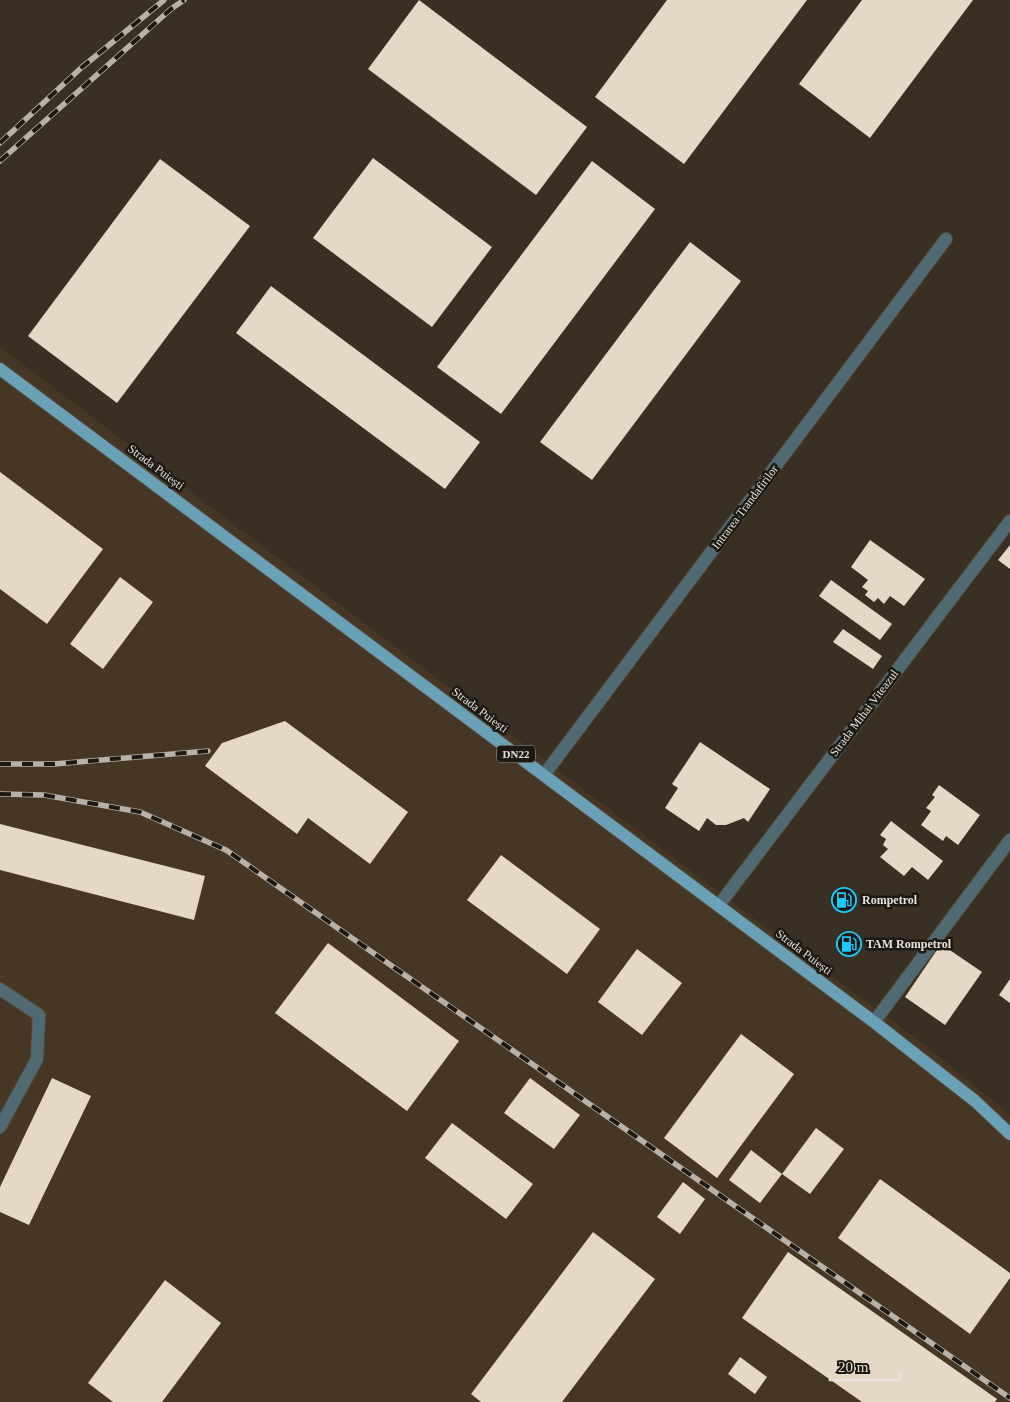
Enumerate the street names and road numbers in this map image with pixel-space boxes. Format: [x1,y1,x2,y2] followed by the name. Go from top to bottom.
[125,441,187,493] street label: Strada Puiești
[709,462,781,552] street label: Intrarea Trandafirilor
[827,666,902,759] street label: Strada Mihai Viteazul
[449,684,511,736] street label: Strada Puiești
[497,746,535,762] road number: DN22
[773,926,835,978] street label: Strada Puiești

